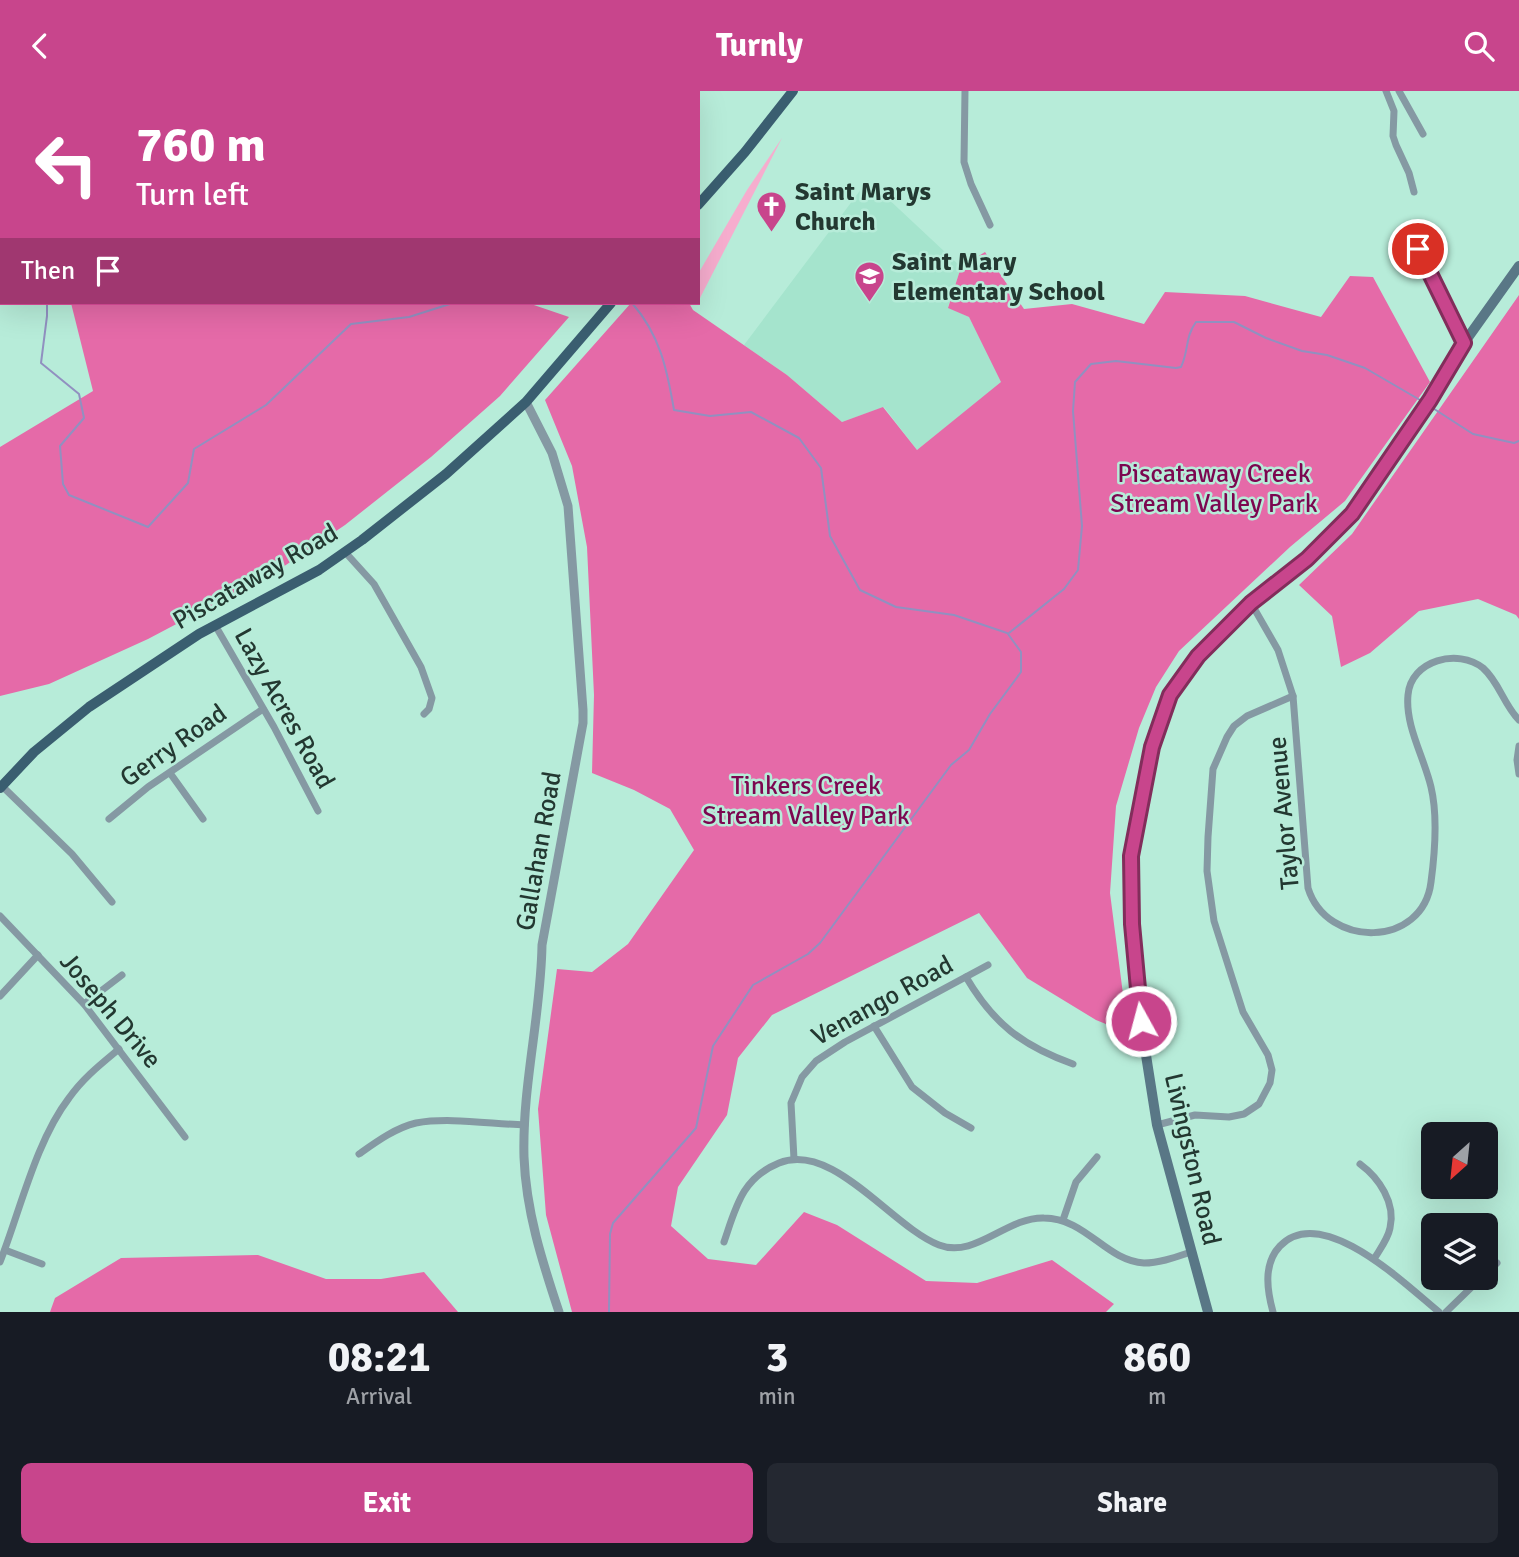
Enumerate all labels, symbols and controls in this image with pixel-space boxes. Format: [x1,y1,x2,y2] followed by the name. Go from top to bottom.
[716,26,803,65] text: Turnly
[21,27,59,65] icon: back
[1460,27,1498,65] icon: search
[136,115,266,175] text: 760 m
[21,119,112,210] icon: left
[136,175,249,214] text: Turn left
[795,176,931,238] place label: Saint Marys Church
[755,189,789,233] church icon: Saint Marys Church
[1388,219,1448,279] pin
[1399,230,1437,268] icon: arrive
[892,246,1105,308] place label: Saint Mary Elementary School
[89,252,127,290] icon: arrive
[21,255,75,287] text: Then
[852,259,886,303] school or university icon: Saint Mary Elementary School
[1110,458,1318,520] park label: Piscataway Creek Stream Valley Park
[167,517,344,637] street label: Piscataway Road
[227,623,341,794] street label: Lazy Acres Road
[114,697,233,794] street label: Gerry Road
[1261,735,1307,891] street label: Taylor Avenue
[509,769,569,933] street label: Gallahan Road
[702,770,910,832] park label: Tinkers Creek Stream Valley Park
[53,946,168,1075] street label: Joseph Drive
[806,949,959,1053] street label: Venango Road
[1104,984,1178,1058] position arrow
[1157,1070,1227,1248] street label: Livingston Road
[1421,1122,1498,1199] north arrow
[1421,1122,1498,1290] map controls
[1421,1213,1498,1290] button: layers
[328,1332,431,1383] text: 08:21
[766,1332,788,1383] text: 3
[1123,1332,1191,1383] text: 860
[346,1382,412,1411] text: Arrival
[758,1382,796,1411] text: min
[1148,1382,1166,1411] text: m
[21,1463,753,1543] button: Exit
[767,1463,1498,1543] button: Share

